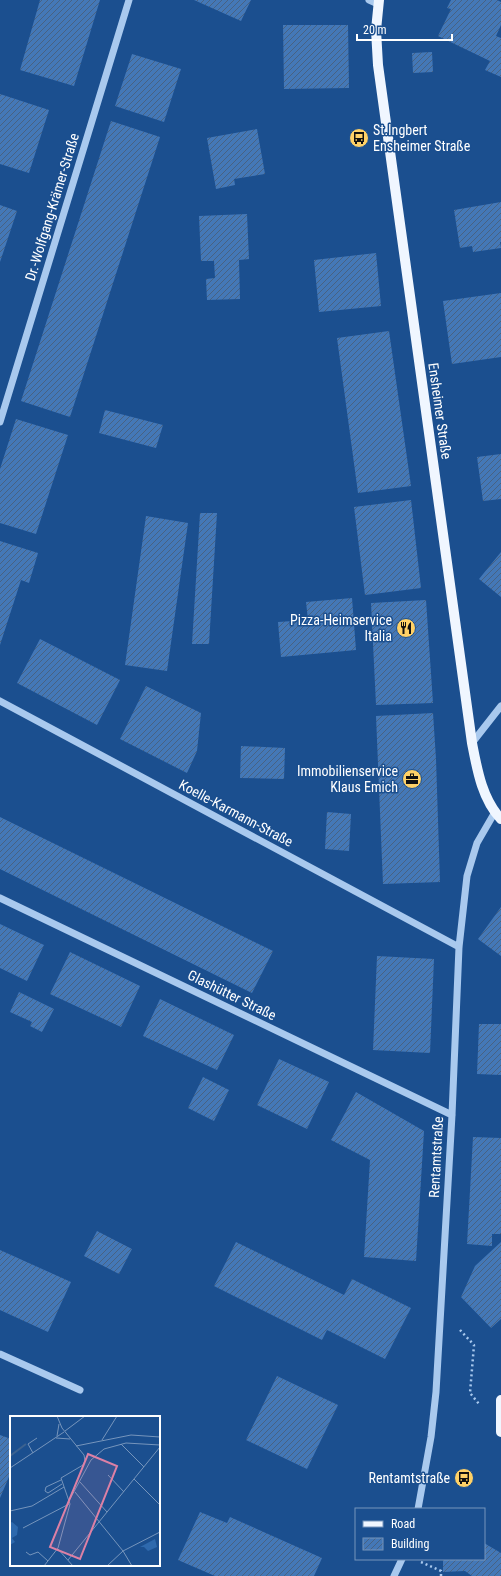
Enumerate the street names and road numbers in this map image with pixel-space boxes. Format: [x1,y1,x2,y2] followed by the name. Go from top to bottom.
[22,131,82,283] street label: Dr.-Wolfgang-Krämer-Straße
[425,362,455,461] street label: Ensheimer Straße
[176,776,296,850] street label: Koelle-Karmann-Straße
[185,967,279,1024] street label: Glashütter Straße
[426,1116,446,1198] street label: Rentamtstraße

